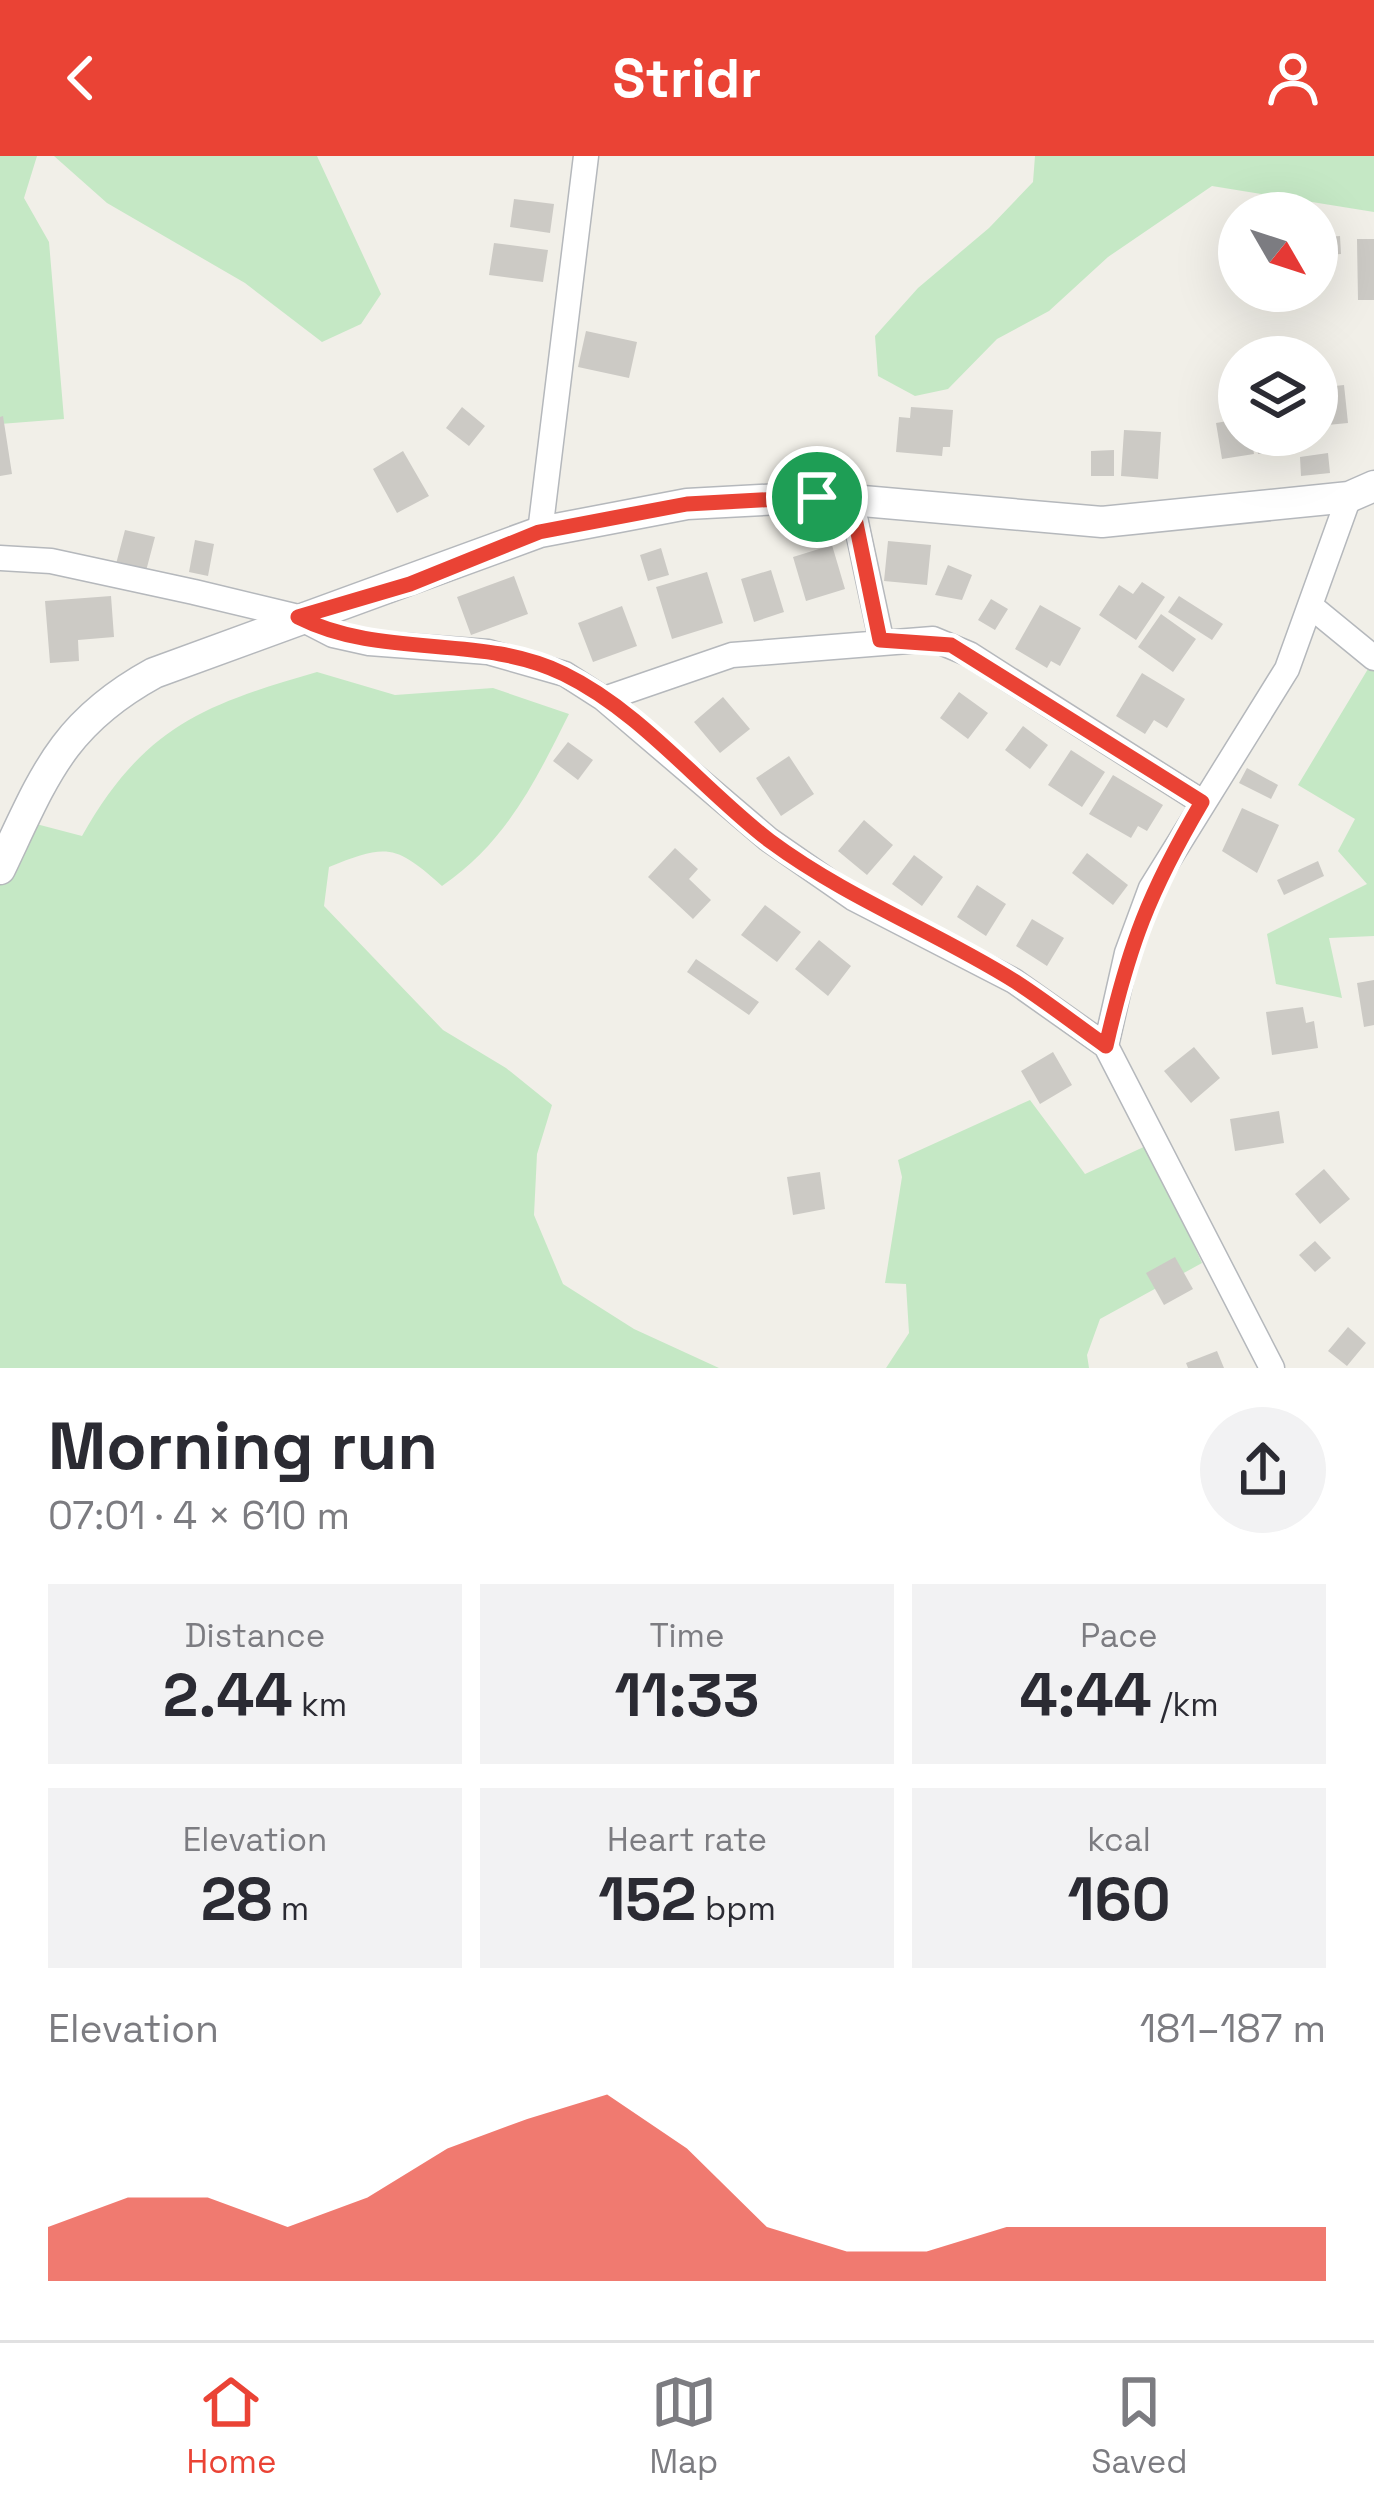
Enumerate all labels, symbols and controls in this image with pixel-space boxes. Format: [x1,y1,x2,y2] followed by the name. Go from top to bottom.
[613,44,761,113] text: Stridr
[48,45,114,111] icon: back
[1260,45,1326,111] icon: person
[1218,192,1338,312] north arrow
[1218,192,1338,456] map controls
[1218,336,1338,456] button: layers
[766,446,868,548] pin
[784,464,850,530] icon: arrive
[48,1404,438,1488] text: Morning run
[1200,1407,1326,1533] button: share
[48,1491,350,1540] text: 07:01 · 4 × 610 m
[185,1615,325,1657] text: Distance
[649,1615,725,1657] text: Time
[1080,1615,1158,1657] text: Pace
[163,1657,293,1734] text: 2.44
[614,1657,760,1734] text: 11:33
[1019,1657,1152,1734] text: 4:44
[293,1684,347,1726] text: km
[1152,1684,1219,1726] text: /km
[183,1819,327,1861] text: Elevation
[607,1819,767,1861] text: Heart rate
[1087,1819,1151,1861] text: kcal
[201,1861,272,1938] text: 28
[598,1861,696,1938] text: 152
[1067,1861,1171,1938] text: 160
[272,1888,309,1930] text: m
[696,1888,776,1930] text: bpm
[48,2004,219,2053] text: Elevation
[1140,2004,1326,2053] text: 181–187 m
[187,2369,276,2483] tab: Home
[649,2369,718,2483] tab: Map
[1091,2369,1187,2483] tab: Saved

